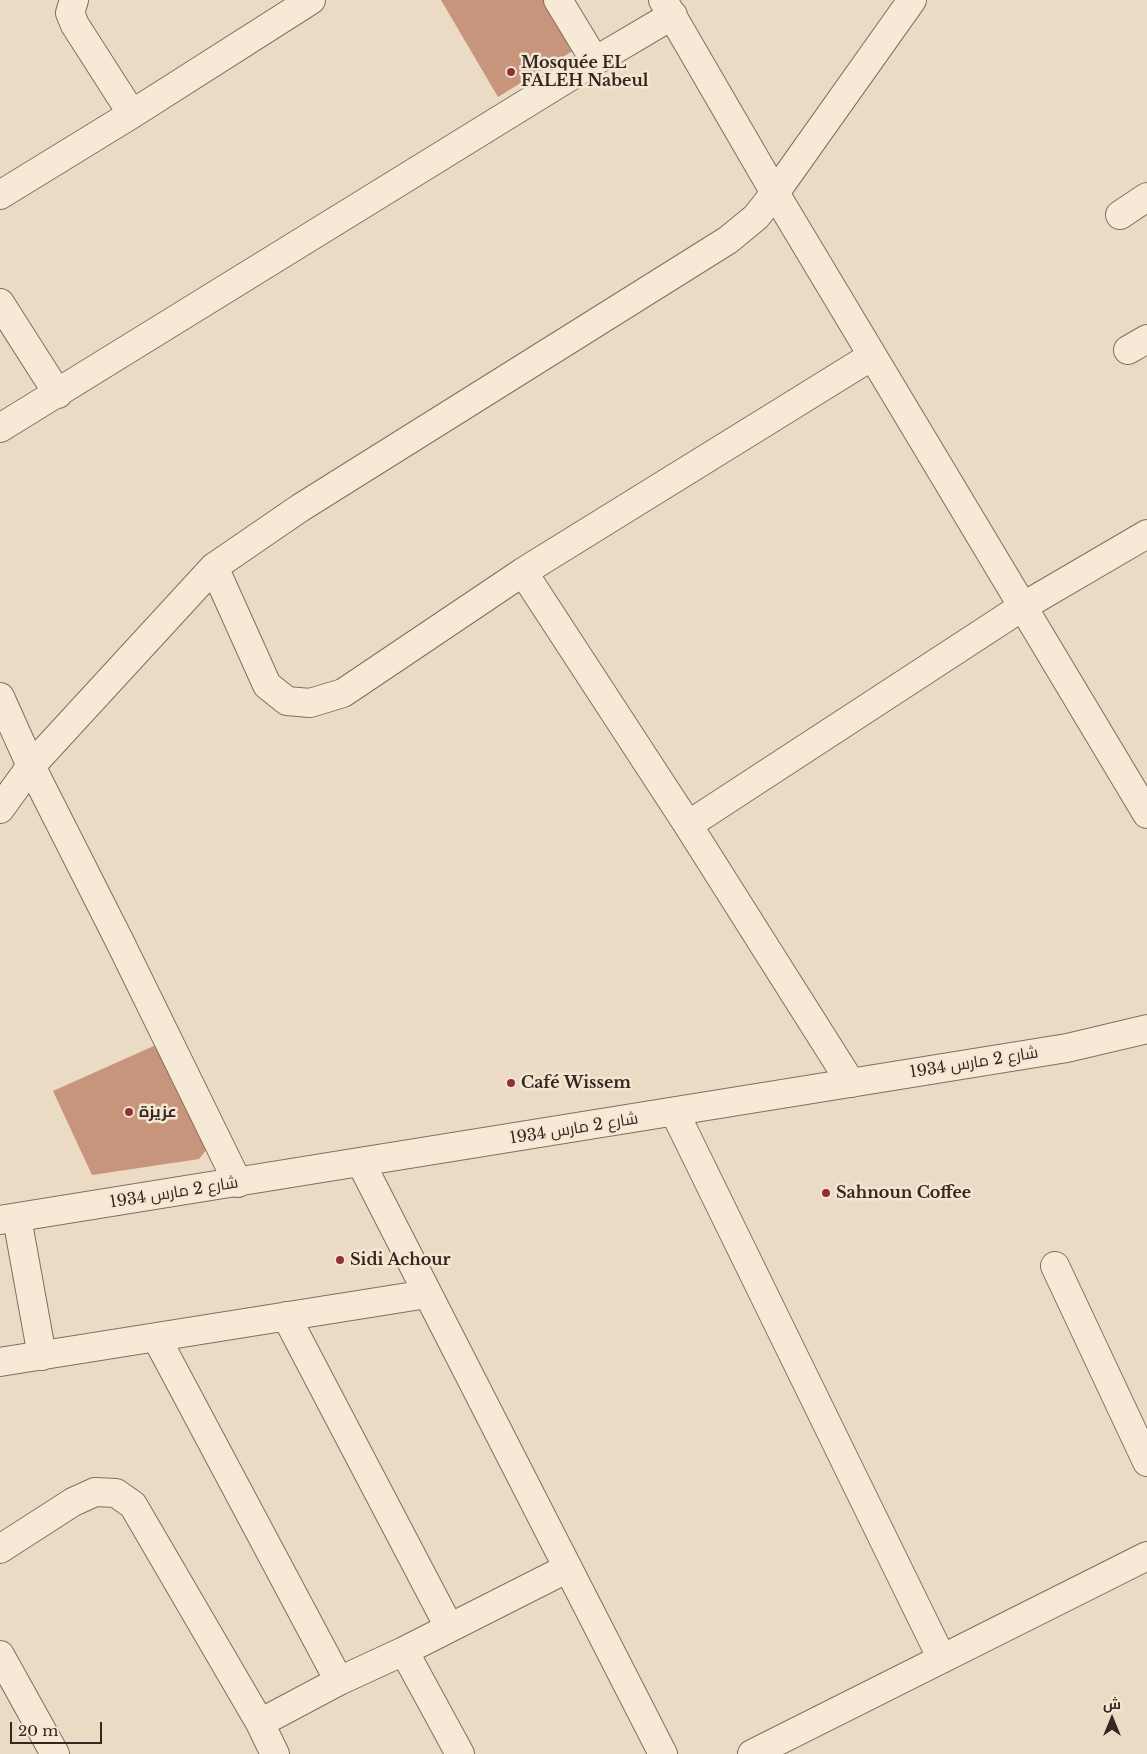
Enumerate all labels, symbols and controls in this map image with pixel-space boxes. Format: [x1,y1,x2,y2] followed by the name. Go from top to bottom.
[521,53,648,91] place label: Mosquée EL FALEH Nabeul
[505,66,517,78] marker: Mosquée EL FALEH Nabeul
[908,1043,1040,1083] street label: شارع 2 مارس 1934
[521,1073,631,1093] place label: Café Wissem
[505,1077,517,1089] marker: Café Wissem
[139,1102,177,1122] place label: عزيزة
[123,1106,135,1118] marker: عزيزة
[508,1109,640,1149] street label: شارع 2 مارس 1934
[108,1173,240,1213] street label: شارع 2 مارس 1934
[836,1183,971,1203] place label: Sahnoun Coffee
[820,1187,832,1199] marker: Sahnoun Coffee
[350,1250,451,1270] place label: Sidi Achour
[334,1254,346,1266] marker: Sidi Achour
[1087,1694,1137,1744] north arrow
[1103,1695,1121,1713] text: ش
[12,1712,105,1744] scale bar
[18,1721,58,1740] text: 20 m

